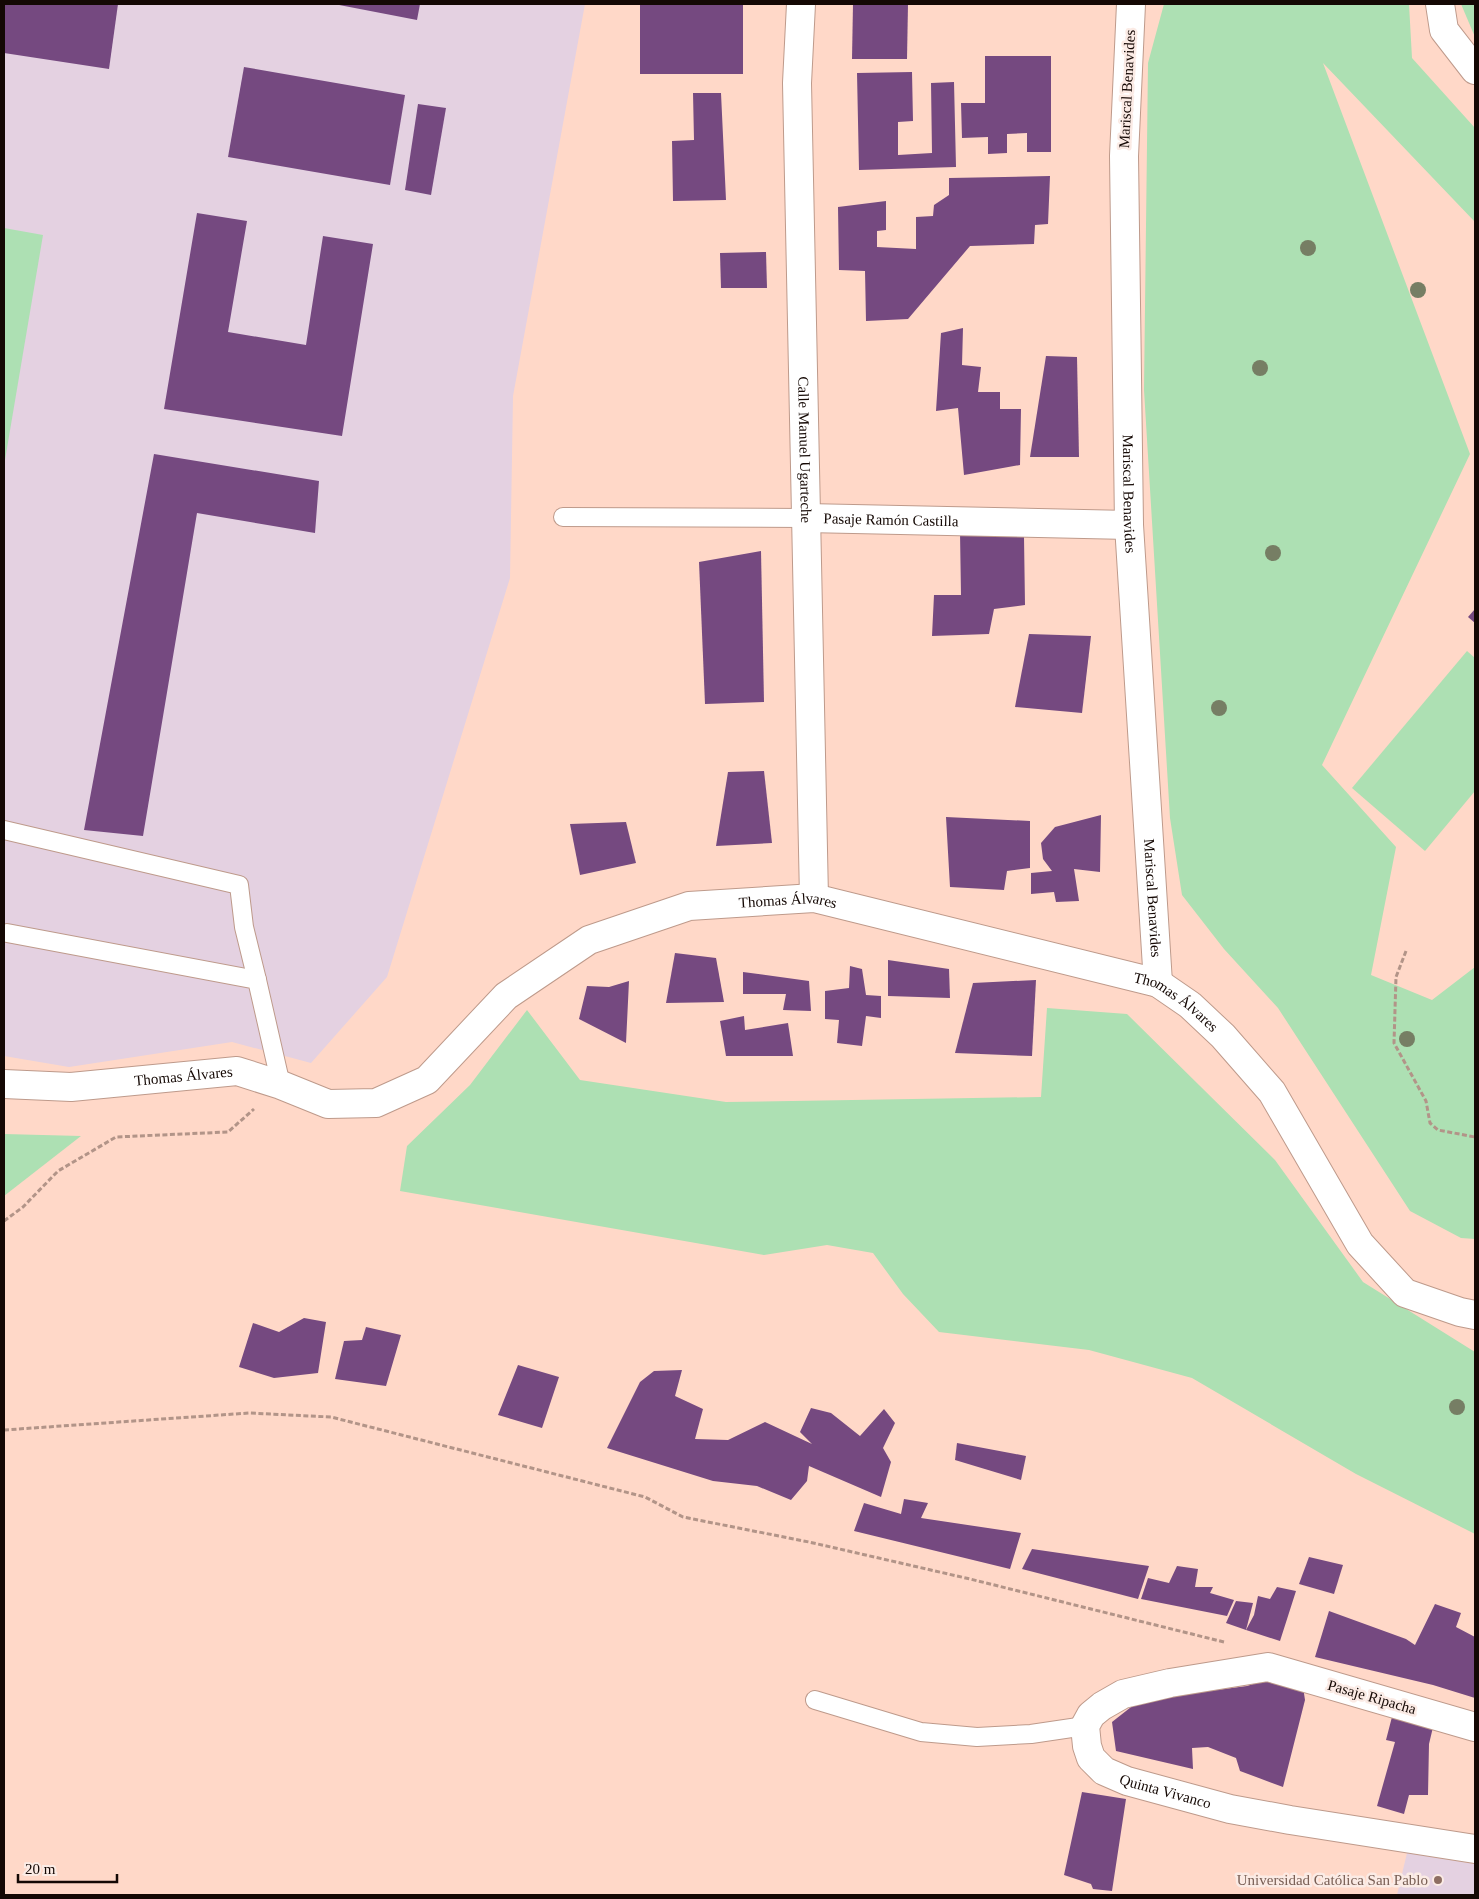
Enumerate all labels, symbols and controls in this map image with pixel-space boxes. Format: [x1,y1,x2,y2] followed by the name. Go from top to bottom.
[1116,29,1138,149] street label: Mariscal Benavides
[795,376,814,524] street label: Calle Manuel Ugarteche
[1120,434,1139,554] street label: Mariscal Benavides
[823,510,959,529] street label: Pasaje Ramón Castilla
[1141,838,1164,958] street label: Mariscal Benavides
[738,890,839,911] street label: Thomas Álvares
[1132,969,1221,1035] street label: Thomas Álvares
[133,1063,234,1089] street label: Thomas Álvares
[1326,1677,1418,1717] street label: Pasaje Ripacha
[1117,1771,1213,1812] street label: Quinta Vivanco
[18,1852,116,1884] scale bar
[25,1861,56,1877] text: 20 m
[1237,1872,1428,1888] place label: Universidad Católica San Pablo
[1432,1874,1444,1886] marker: Universidad Católica San Pablo

